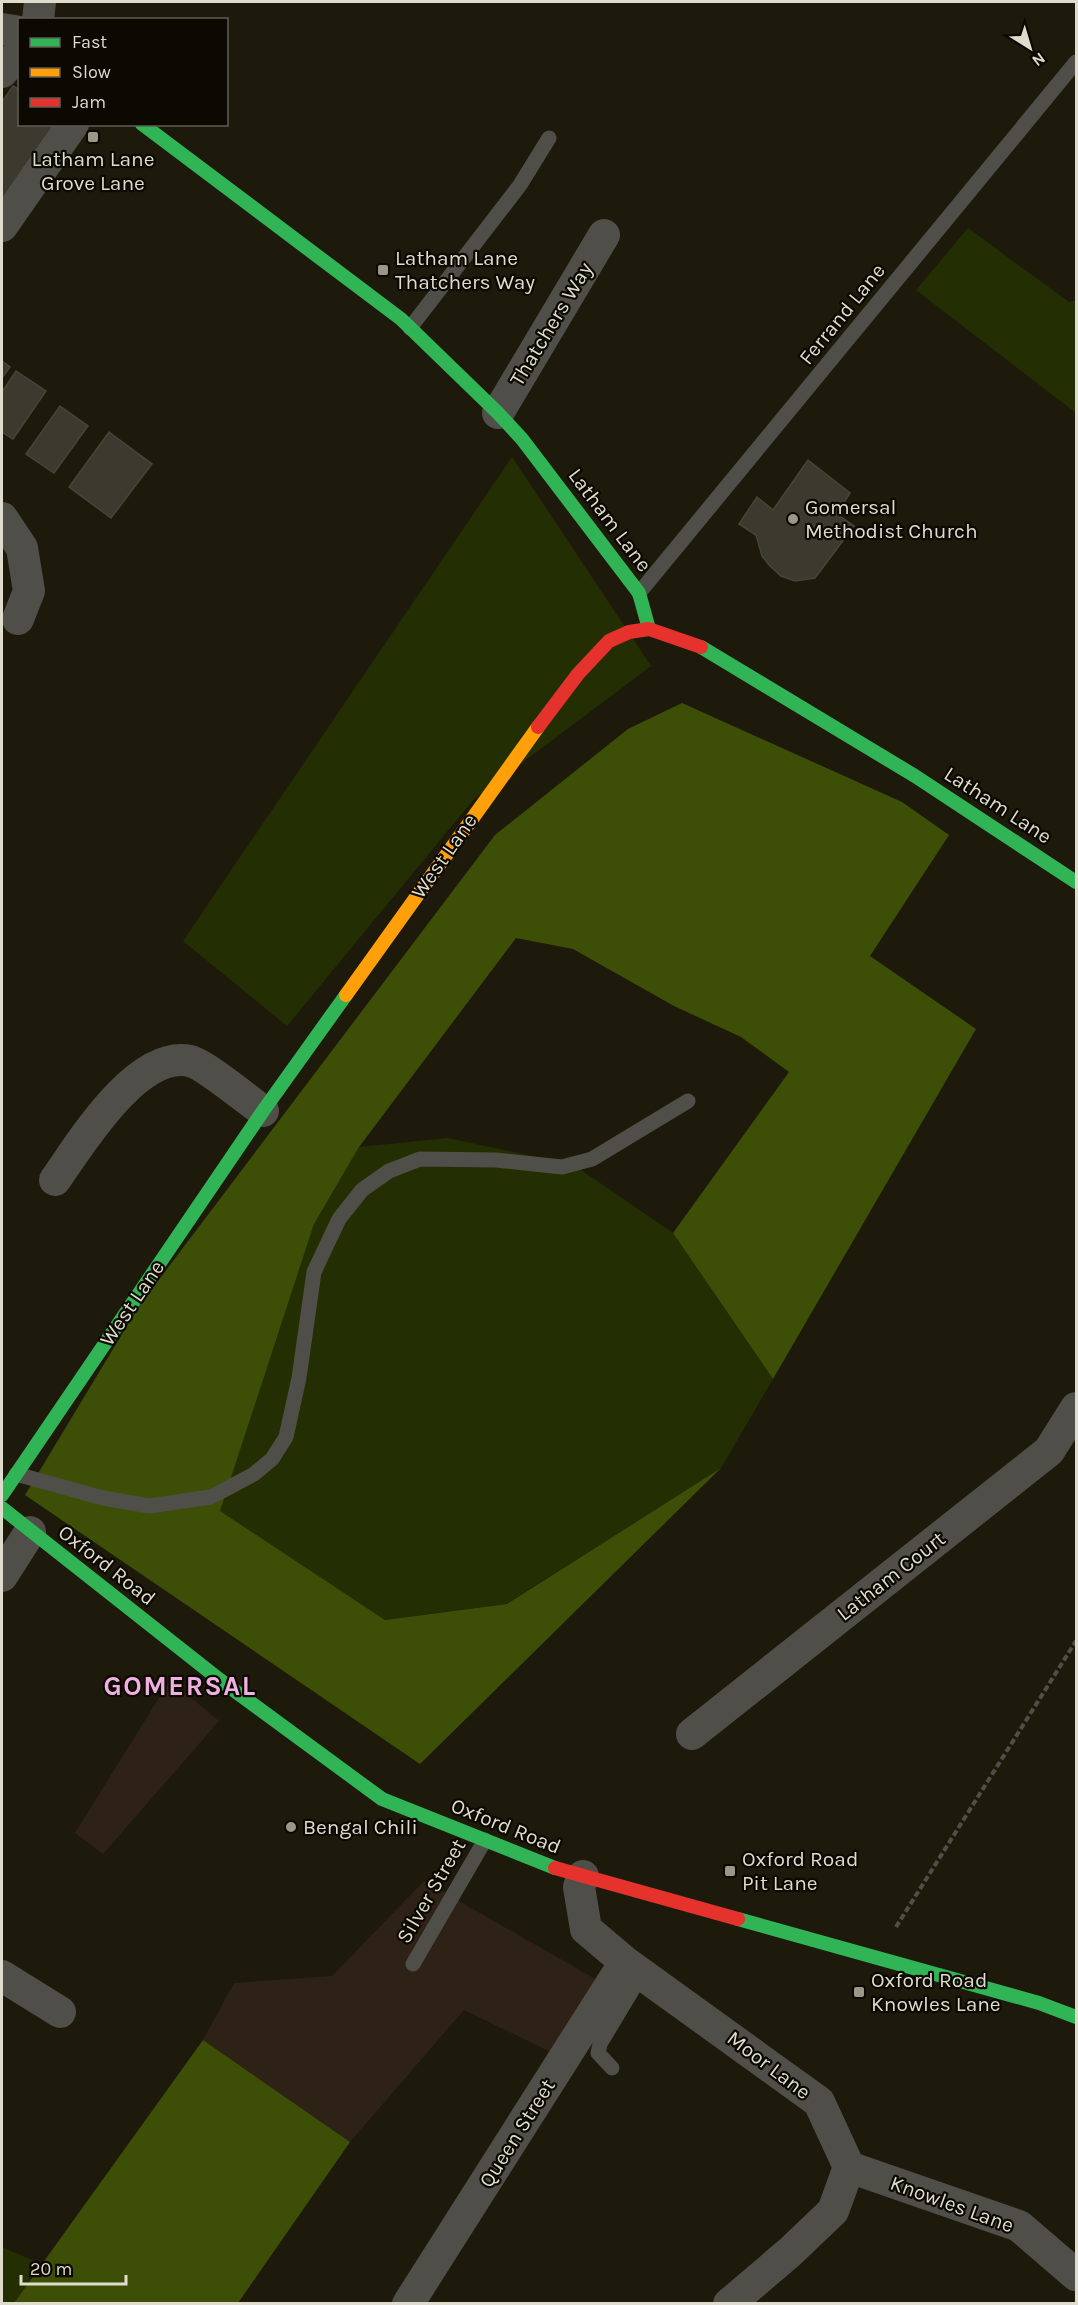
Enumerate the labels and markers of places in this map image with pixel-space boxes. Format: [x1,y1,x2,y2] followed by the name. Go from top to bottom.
[86,130,100,144] marker: Latham Lane Grove Lane
[32,147,154,195] place label: Latham Lane Grove Lane
[395,246,535,294] place label: Latham Lane Thatchers Way
[376,263,390,277] marker: Latham Lane Thatchers Way
[805,495,978,543] place label: Gomersal Methodist Church
[786,512,800,526] marker: Gomersal Methodist Church
[303,1815,418,1839] place label: Bengal Chili
[284,1820,298,1834] marker: Bengal Chili
[742,1847,858,1895] place label: Oxford Road Pit Lane
[723,1864,737,1878] marker: Oxford Road Pit Lane
[871,1968,1001,2016] place label: Oxford Road Knowles Lane
[852,1985,866,1999] marker: Oxford Road Knowles Lane

